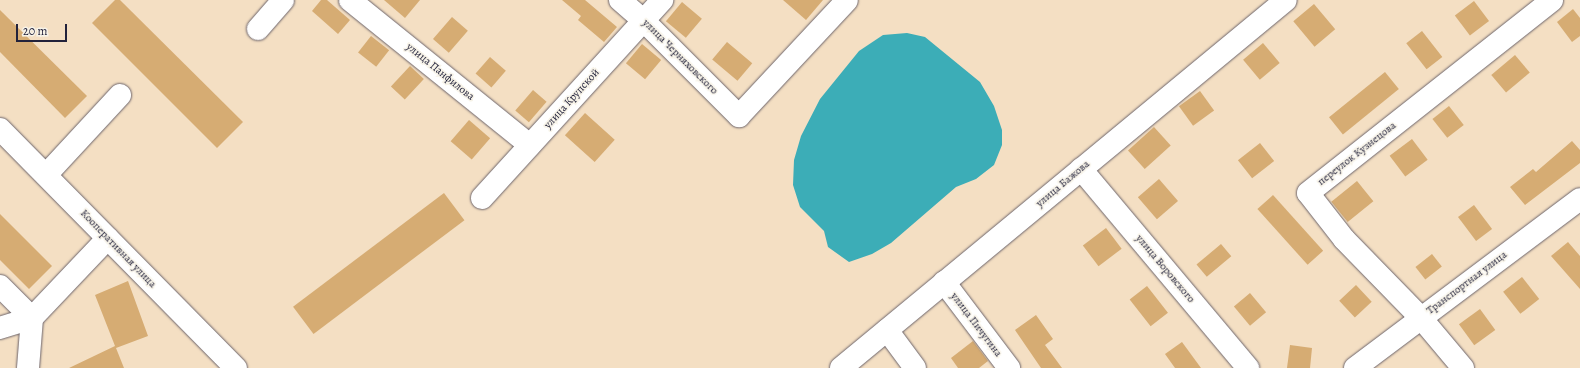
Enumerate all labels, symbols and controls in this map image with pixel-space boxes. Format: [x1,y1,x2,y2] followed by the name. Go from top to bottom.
[18,16,69,42] scale bar
[640,17,720,97] street label: улица Черняховского
[23,23,47,39] text: 20 m
[403,41,477,103] street label: улица Панфилова
[542,66,602,132] street label: улица Крупской
[1315,119,1399,189] street label: переулок Кузнецова
[1034,158,1092,210] street label: улица Бажова
[77,207,159,291] street label: Кооперативная улица
[1133,232,1197,306] street label: улица Воровского
[1424,248,1510,318] street label: Транспортная улица
[948,290,1004,360] street label: улица Пичугина

